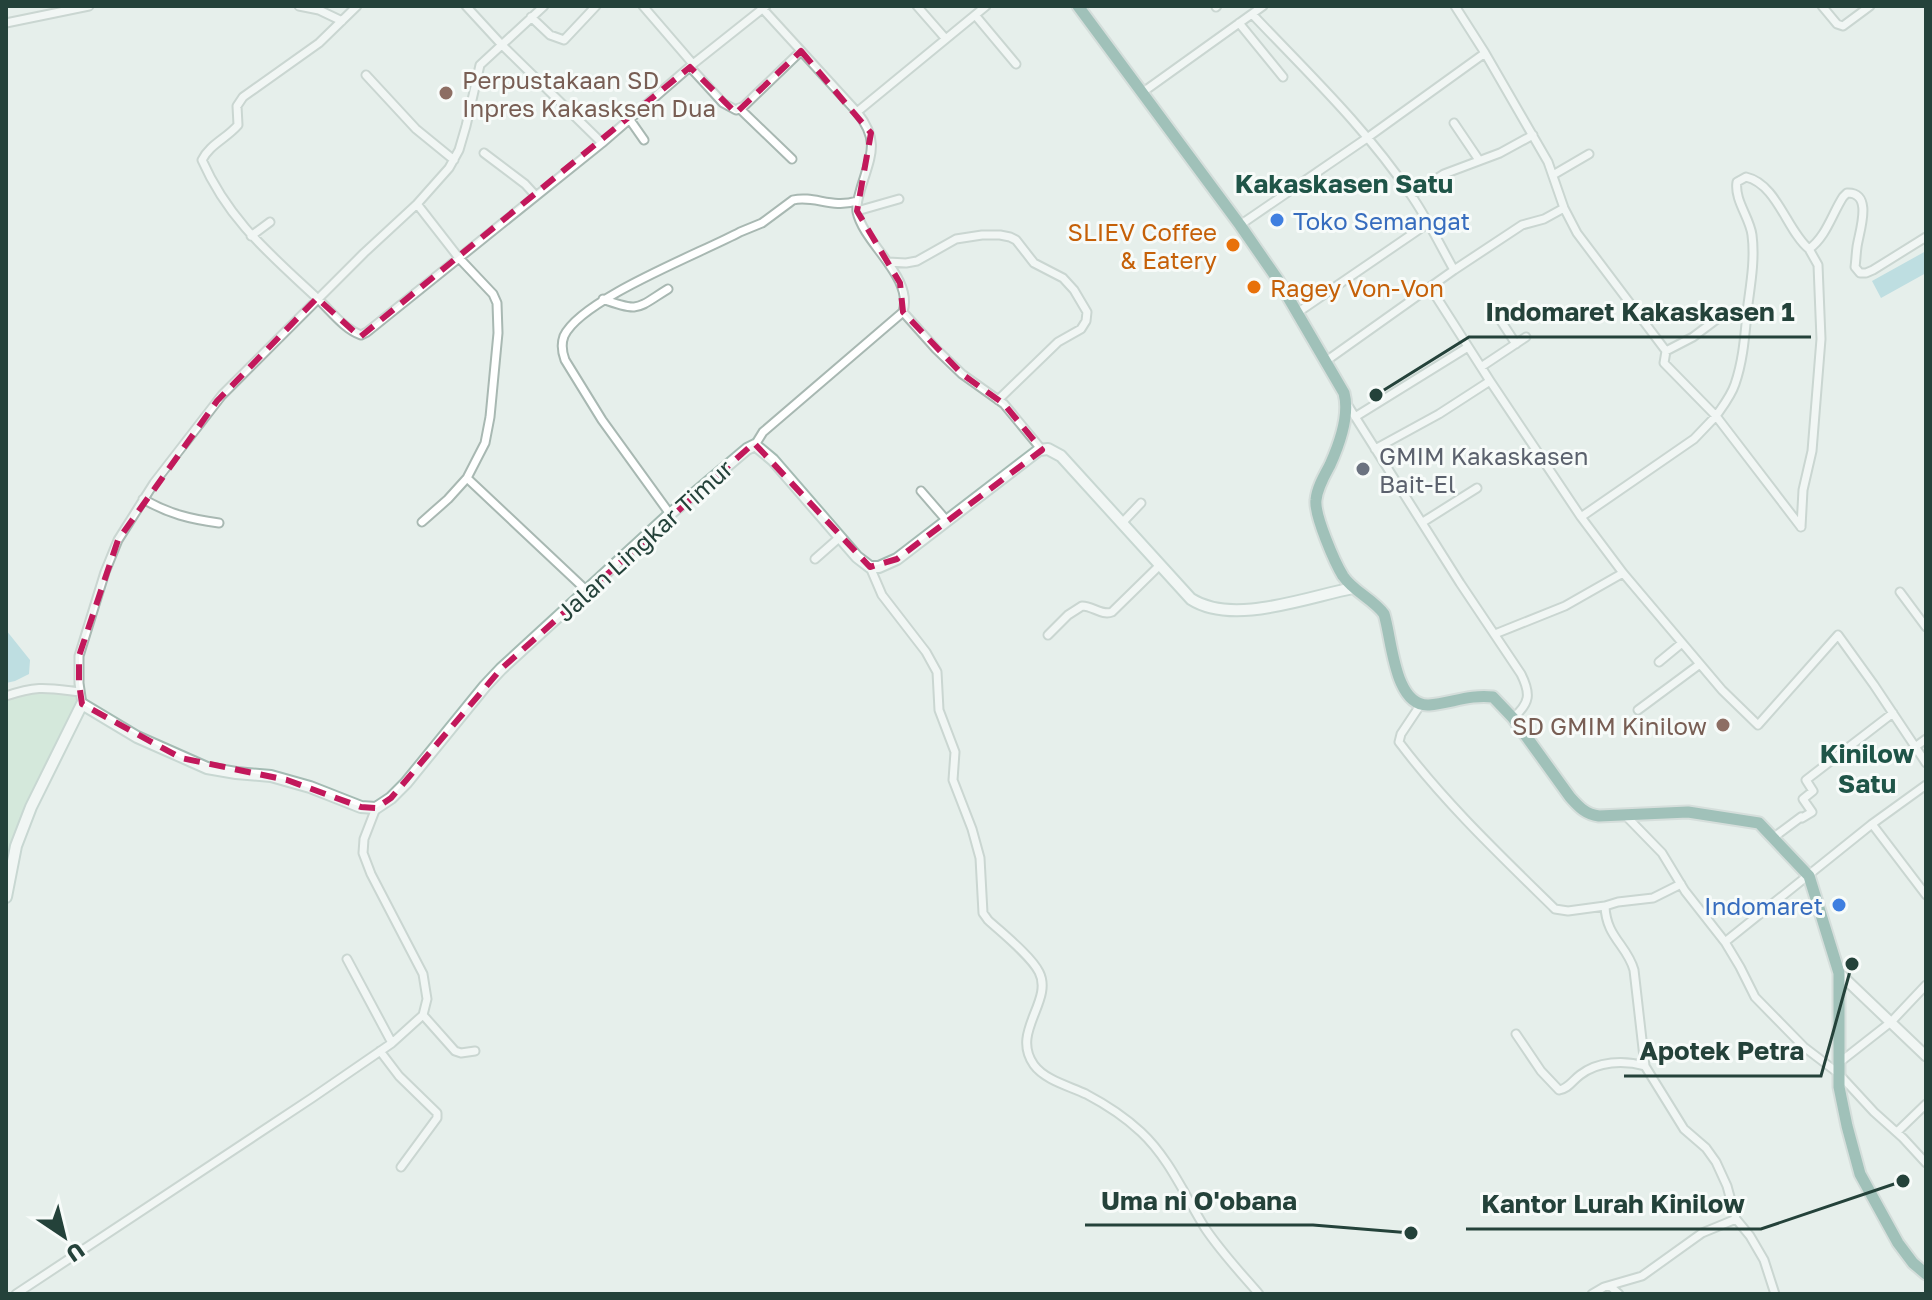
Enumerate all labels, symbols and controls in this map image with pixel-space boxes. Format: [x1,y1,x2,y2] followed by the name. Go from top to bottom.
[462,65,716,122] place label: Perpustakaan SD Inpres Kakasksen Dua
[437,84,455,102] marker: Perpustakaan SD Inpres Kakasksen Dua
[1235,168,1453,199] district label: Kakaskasen Satu
[1293,206,1470,235] place label: Toko Semangat
[1268,211,1286,229] marker: Toko Semangat
[1068,217,1217,274] place label: SLIEV Coffee & Eatery
[1224,236,1242,254] marker: SLIEV Coffee & Eatery
[1270,273,1444,302] place label: Ragey Von-Von
[1245,278,1263,296] marker: Ragey Von-Von
[1469,287,1811,337] callout: Indomaret Kakaskasen 1
[1485,296,1795,327] text: Indomaret Kakaskasen 1
[1379,441,1589,498] place label: GMIM Kakaskasen Bait-El
[550,453,738,627] street label: Jalan Lingkar Timur
[1354,460,1372,478] marker: GMIM Kakaskasen Bait-El
[1512,711,1707,740] place label: SD GMIM Kinilow
[1714,716,1732,734] marker: SD GMIM Kinilow
[1820,738,1915,799] district label: Kinilow Satu
[1704,891,1823,920] place label: Indomaret
[1830,896,1848,914] marker: Indomaret
[1624,1026,1821,1076] callout: Apotek Petra
[1640,1035,1804,1066] text: Apotek Petra
[1085,1175,1313,1225] callout: Uma ni O'obana
[1466,1179,1761,1229] callout: Kantor Lurah Kinilow
[1101,1185,1297,1216] text: Uma ni O'obana
[1481,1188,1745,1219] text: Kantor Lurah Kinilow
[24,1196,104,1276] north arrow
[61,1237,90,1268] text: U

